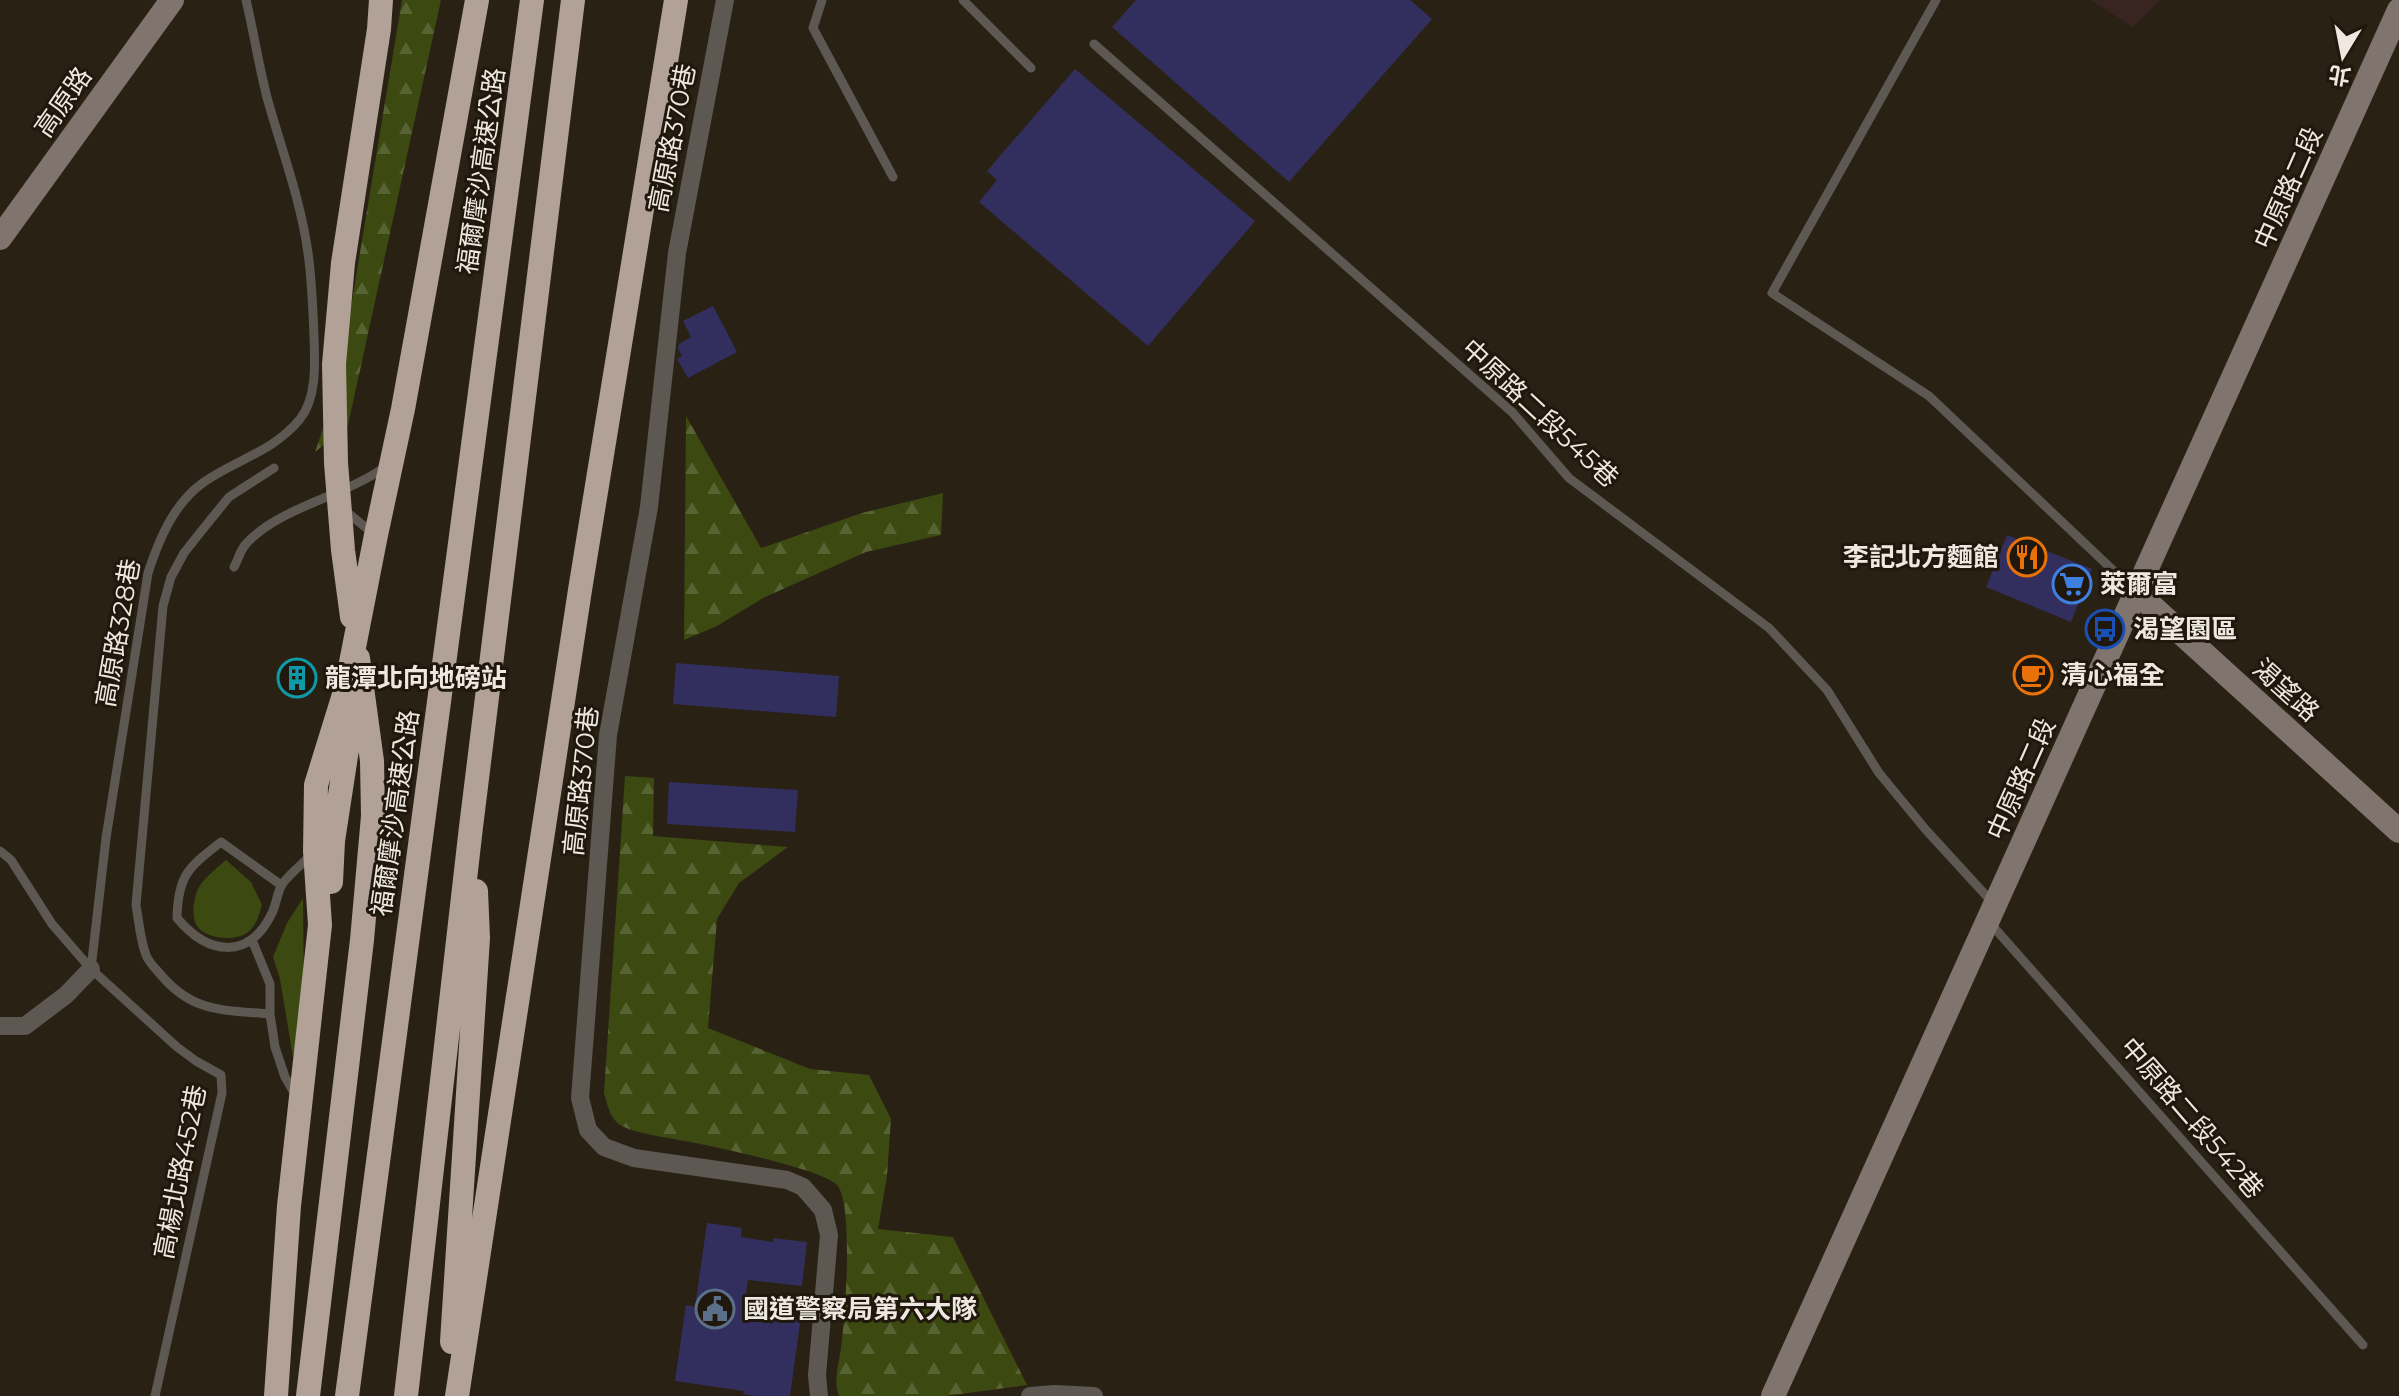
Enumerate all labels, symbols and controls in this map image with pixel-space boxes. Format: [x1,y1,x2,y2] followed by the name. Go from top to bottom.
[2303,16,2383,96] north arrow
[2326,60,2353,90] text: 北
[28,61,98,143] street label: 高原路
[642,61,702,215] street label: 高原路370巷
[451,66,511,276] street label: 福爾摩沙高速公路
[2247,122,2329,254] street label: 中原路二段
[1455,332,1625,494] street label: 中原路二段545巷
[2006,536,2048,578] restaurant icon: 李記北方麵館
[1843,541,1999,573] place label: 李記北方麵館
[89,556,147,710] street label: 高原路328巷
[2051,563,2093,605] supermarket icon: 萊爾富
[2100,568,2178,600] place label: 萊爾富
[2084,608,2126,650] bus stop icon: 渴望園區
[2133,613,2237,645] place label: 渴望園區
[2246,652,2326,728] street label: 渴望路
[2012,654,2054,696] cafe icon: 清心福全
[276,657,318,699] building icon: 龍潭北向地磅站
[2061,659,2165,691] place label: 清心福全
[325,662,507,694] place label: 龍潭北向地磅站
[557,705,605,857] street label: 高原路370巷
[365,708,425,918] street label: 福爾摩沙高速公路
[1980,713,2062,845] street label: 中原路二段
[2113,1031,2271,1205] street label: 中原路二段542巷
[147,1082,213,1262] street label: 高楊北路452巷
[694,1288,736,1330] public building icon: 國道警察局第六大隊
[743,1293,977,1325] place label: 國道警察局第六大隊

